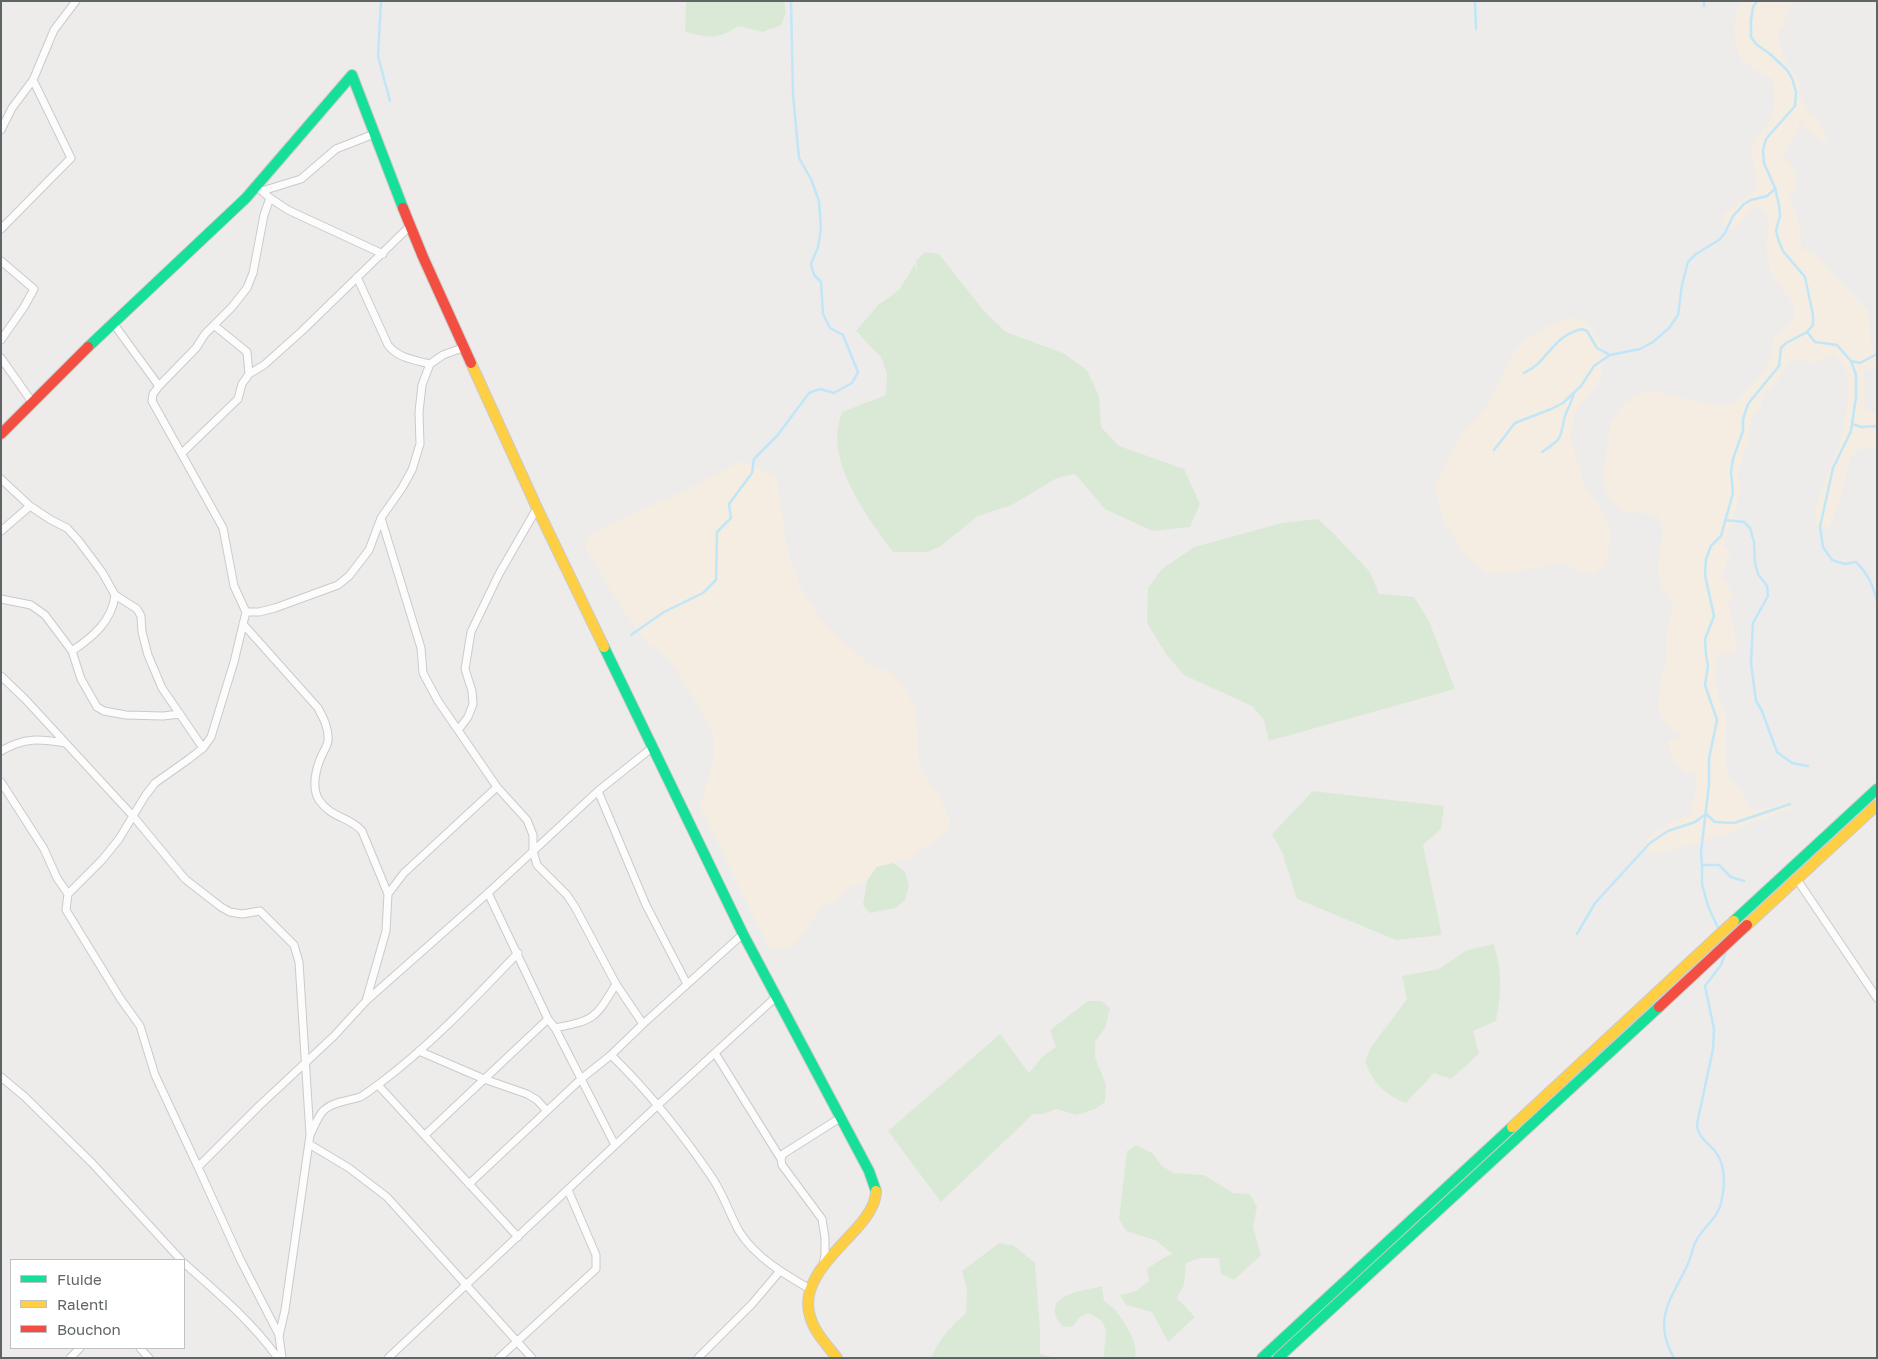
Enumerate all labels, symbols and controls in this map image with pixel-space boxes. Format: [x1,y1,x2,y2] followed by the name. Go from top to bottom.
[10,1259,185,1349] legend
[57,1270,102,1288] text: Fluide
[57,1295,108,1313] text: Ralenti
[57,1320,121,1338] text: Bouchon

